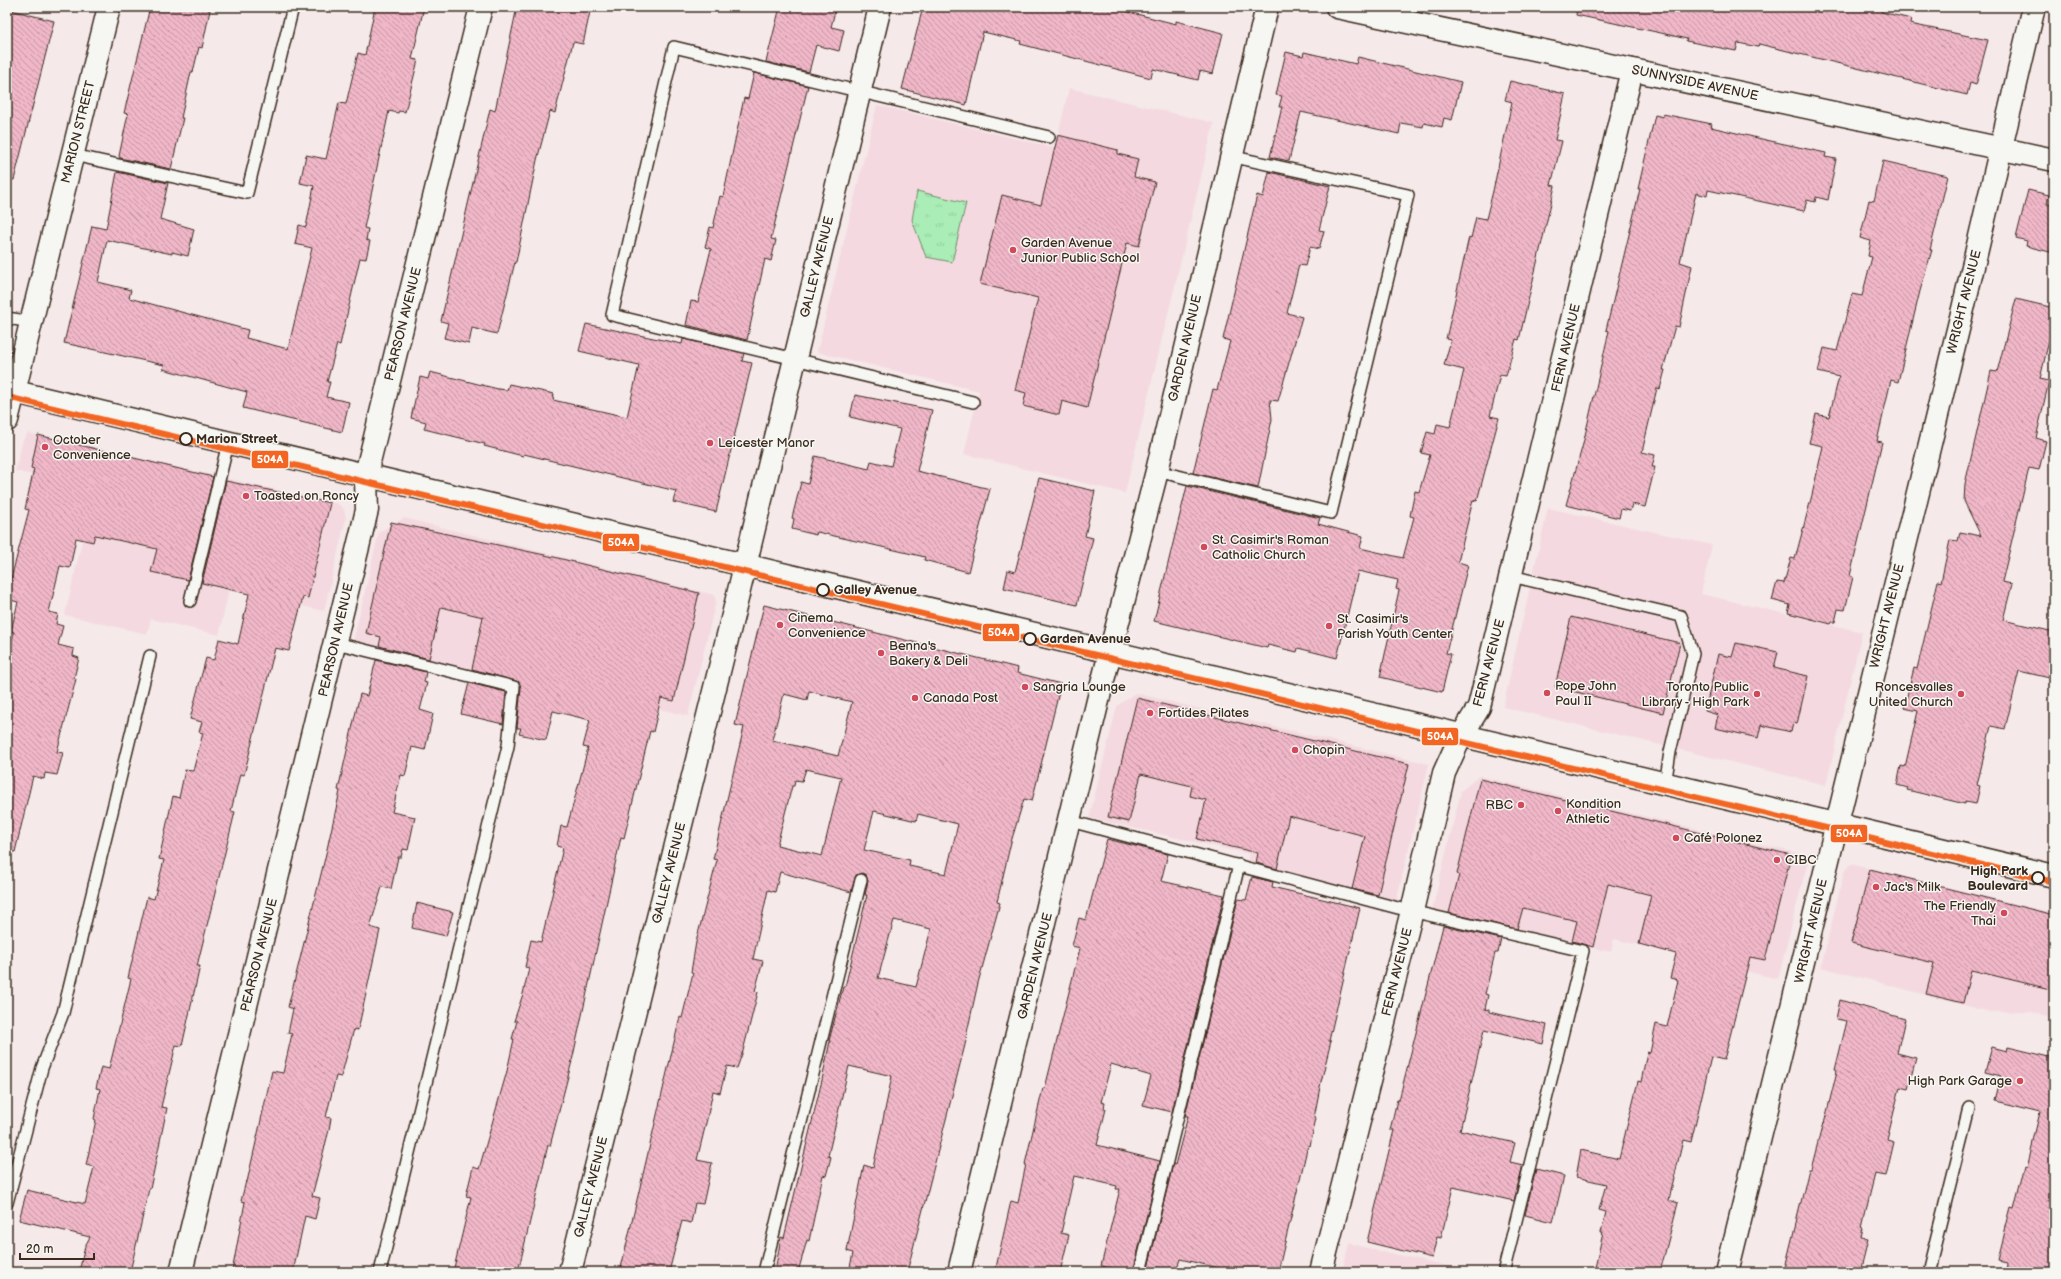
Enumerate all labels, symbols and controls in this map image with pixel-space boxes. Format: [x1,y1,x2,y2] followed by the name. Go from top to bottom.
[1630,62,1760,104] street label: SUNNYSIDE AVENUE
[58,79,99,185] street label: MARION STREET
[797,214,837,319] street label: GALLEY AVENUE
[1021,235,1140,266] place label: Garden Avenue Junior Public School
[1008,245,1018,255] marker: Garden Avenue Junior Public School
[1943,248,1985,356] street label: WRIGHT AVENUE
[381,265,425,382] street label: PEARSON AVENUE
[1165,293,1205,403] street label: GARDEN AVENUE
[1548,302,1584,394] street label: FERN AVENUE
[196,431,278,447] place label: Marion Street
[53,432,131,463] place label: October Convenience
[179,432,193,446] marker: Marion Street
[718,435,815,451] place label: Leicester Manor
[705,438,715,448] marker: Leicester Manor
[40,442,50,452] marker: October Convenience
[251,450,289,469] line badge: 504A
[257,453,283,466] text: 504A
[254,488,359,504] place label: Toasted on Roncy
[241,491,251,501] marker: Toasted on Roncy
[1212,532,1329,563] place label: St. Casimir's Roman Catholic Church
[602,533,640,552] line badge: 504A
[608,536,634,549] text: 504A
[1199,542,1209,552] marker: St. Casimir's Roman Catholic Church
[1866,562,1908,670] street label: WRIGHT AVENUE
[315,581,357,698] street label: PEARSON AVENUE
[834,582,918,598] place label: Galley Avenue
[816,583,830,597] marker: Galley Avenue
[788,610,866,641] place label: Cinema Convenience
[1337,611,1452,642] place label: St. Casimir's Parish Youth Center
[1470,617,1509,709] street label: FERN AVENUE
[775,620,785,630] marker: Cinema Convenience
[1324,621,1334,631] marker: St. Casimir's Parish Youth Center
[982,623,1020,642] line badge: 504A
[988,626,1014,639] text: 504A
[1040,631,1131,647] place label: Garden Avenue
[1023,632,1037,646] marker: Garden Avenue
[889,638,968,669] place label: Benna's Bakery & Deli
[876,648,886,658] marker: Benna's Bakery & Deli
[1555,678,1617,709] place label: Pope John Paul II
[1033,679,1126,695] place label: Sangria Lounge
[1641,679,1750,710] place label: Toronto Public Library - High Park
[1869,679,1954,710] place label: Roncesvalles United Church
[1020,682,1030,692] marker: Sangria Lounge
[1542,688,1552,698] marker: Pope John Paul II
[1752,689,1762,699] marker: Toronto Public Library - High Park
[1956,689,1966,699] marker: Roncesvalles United Church
[923,690,998,706] place label: Canada Post
[910,693,920,703] marker: Canada Post
[1158,705,1249,721] place label: Fortides Pilates
[1145,708,1155,718] marker: Fortides Pilates
[1421,727,1459,746] line badge: 504A
[1427,730,1453,743] text: 504A
[1303,742,1345,758] place label: Chopin
[1290,745,1300,755] marker: Chopin
[1566,796,1621,827] place label: Kondition Athletic
[1486,797,1513,813] place label: RBC
[1516,800,1526,810] marker: RBC
[1553,806,1563,816] marker: Kondition Athletic
[649,820,689,925] street label: GALLEY AVENUE
[1830,824,1868,843] line badge: 504A
[1836,827,1862,840] text: 504A
[1684,830,1763,846] place label: Café Polonez
[1671,833,1681,843] marker: Café Polonez
[1785,852,1816,868] place label: CIBC
[1772,855,1782,865] marker: CIBC
[1968,863,2028,894] place label: High Park Boulevard
[2031,871,2045,885] marker: High Park Boulevard
[1791,877,1831,985] street label: WRIGHT AVENUE
[1884,879,1941,895] place label: Jac's Milk
[1871,882,1881,892] marker: Jac's Milk
[237,896,281,1013] street label: PEARSON AVENUE
[1923,898,1996,929] place label: The Friendly Thai
[1999,908,2009,918] marker: The Friendly Thai
[1014,911,1056,1021] street label: GARDEN AVENUE
[1378,926,1416,1018] street label: FERN AVENUE
[1908,1073,2012,1089] place label: High Park Garage
[2015,1076,2025,1086] marker: High Park Garage
[571,1134,611,1239] street label: GALLEY AVENUE
[20,1235,94,1261] scale bar
[26,1242,53,1257] text: 20 m

